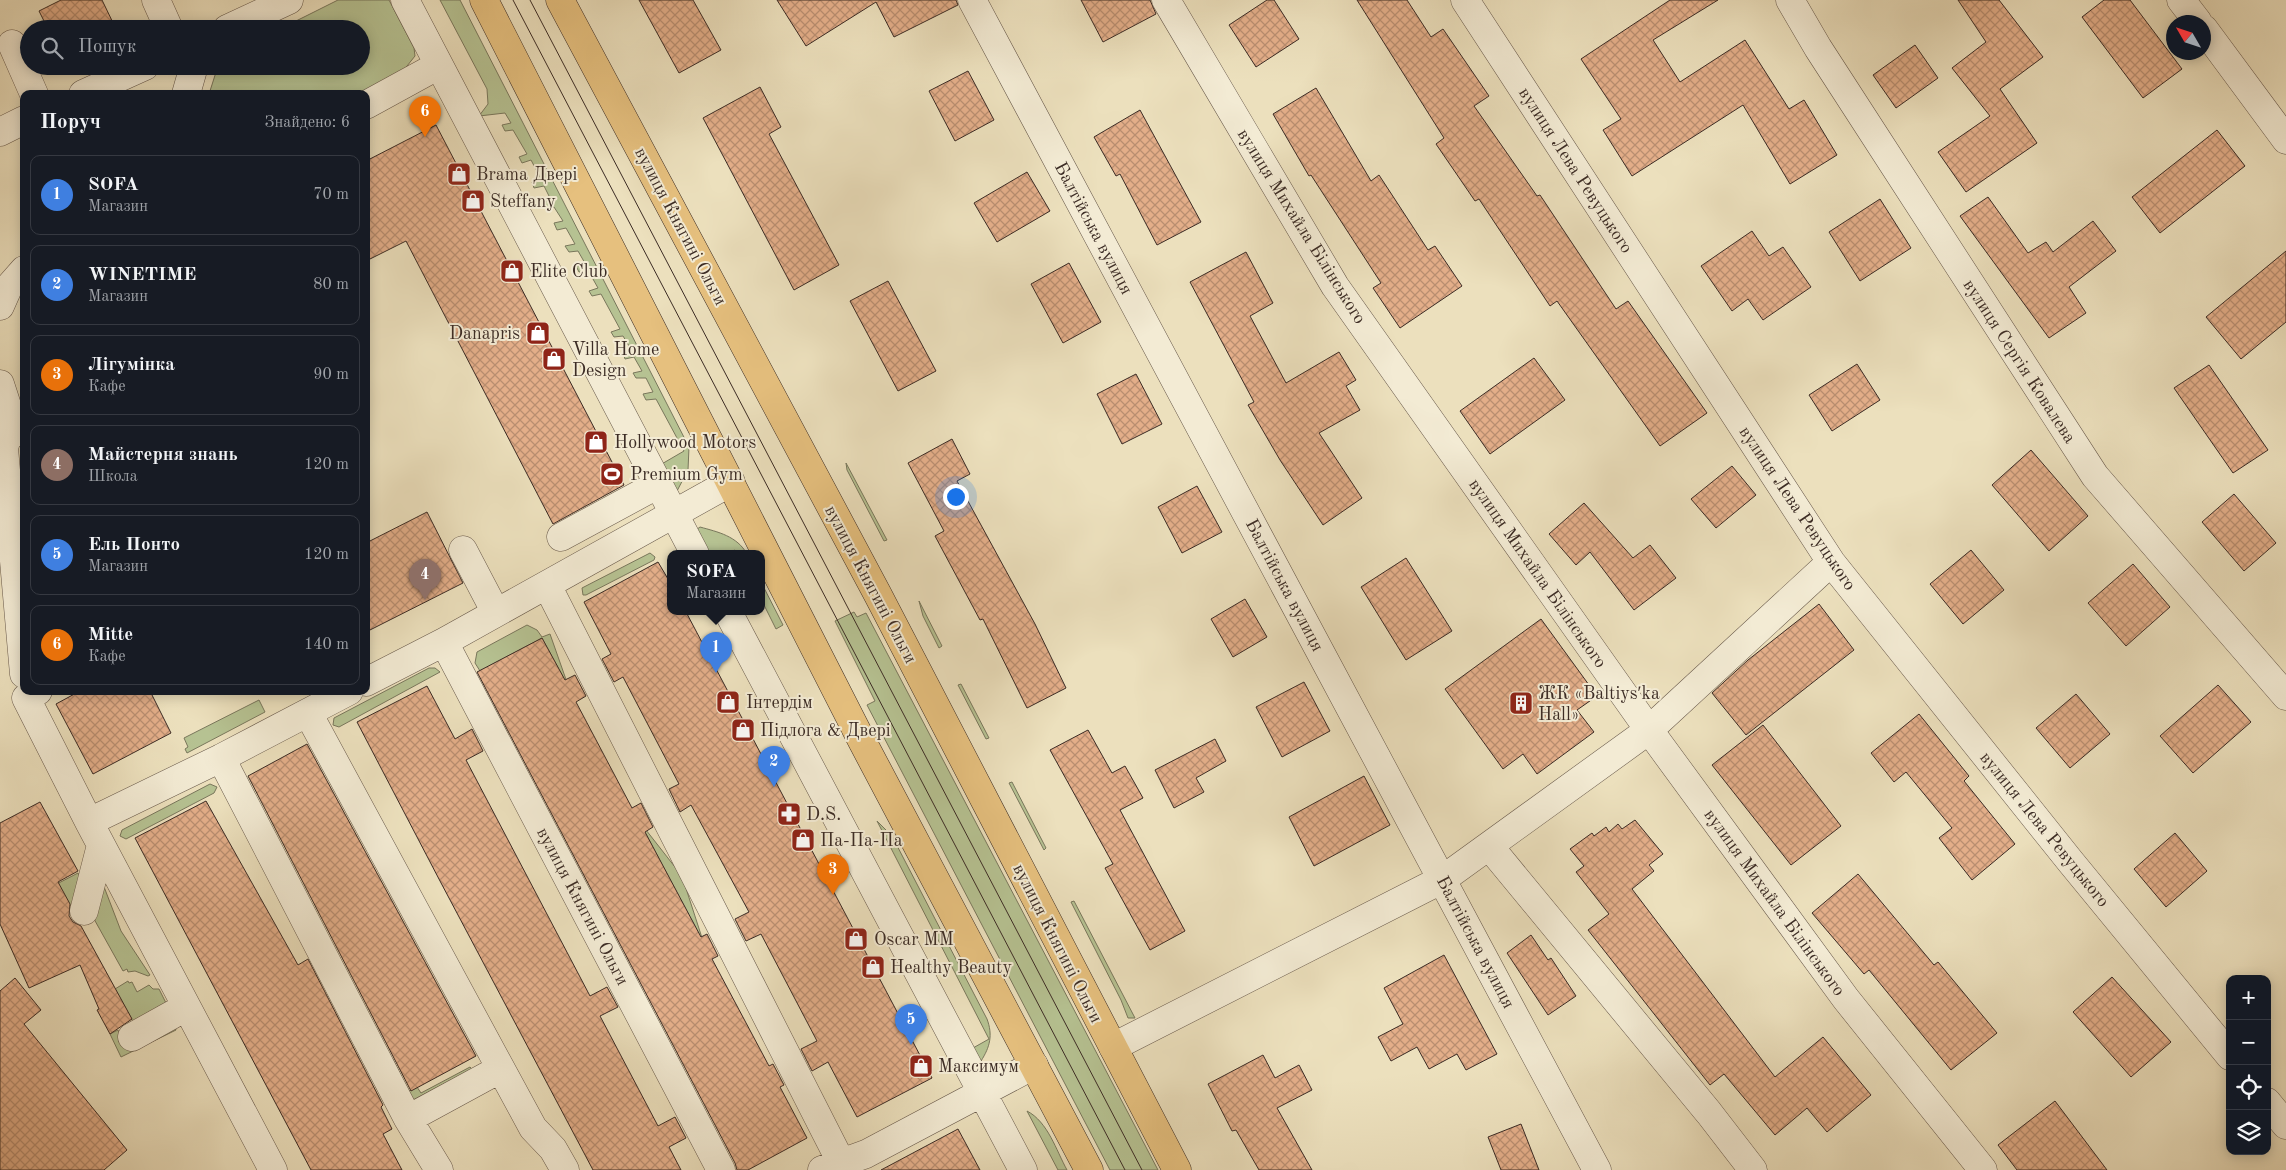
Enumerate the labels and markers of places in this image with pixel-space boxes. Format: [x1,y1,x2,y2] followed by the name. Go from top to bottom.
[409,96,441,137] pin: 6
[446,161,472,187] shop icon: Brama Двері
[476,166,577,184] place label: Brama Двері
[460,188,486,214] shop icon: Steffany
[490,193,556,211] place label: Steffany
[499,258,525,284] shop icon: Elite Club
[530,263,608,281] place label: Elite Club
[525,320,551,346] shop icon: Danapris
[449,325,520,343] place label: Danapris
[572,341,659,380] place label: Villa Home Design
[541,346,567,372] shop icon: Villa Home Design
[583,429,609,455] shop icon: Hollywood Motors
[614,434,756,452] place label: Hollywood Motors
[599,461,625,487] sports icon: Premium Gym
[630,466,743,484] place label: Premium Gym
[409,559,441,600] pin: 4
[700,632,732,673] pin: 1
[1538,685,1660,724] place label: ЖК «Baltiysʹka Hall»
[715,689,741,715] shop icon: Інтердім
[1508,690,1534,716] building icon: ЖК «Baltiysʹka Hall»
[746,694,813,712] place label: Інтердім
[730,717,756,743] shop icon: Підлога & Двері
[760,722,891,740] place label: Підлога & Двері
[758,746,790,787] pin: 2
[776,801,802,827] pharmacy icon: D.S.
[806,806,841,824] place label: D.S.
[790,827,816,853] shop icon: Па-Па-Па
[820,832,903,850] place label: Па-Па-Па
[817,854,849,895] pin: 3
[843,926,869,952] shop icon: Oscar MM
[874,931,954,949] place label: Oscar MM
[860,954,886,980] shop icon: Healthy Beauty
[890,959,1012,977] place label: Healthy Beauty
[895,1004,927,1045] pin: 5
[908,1053,934,1079] shop icon: Максимум
[938,1058,1019,1076] place label: Максимум

